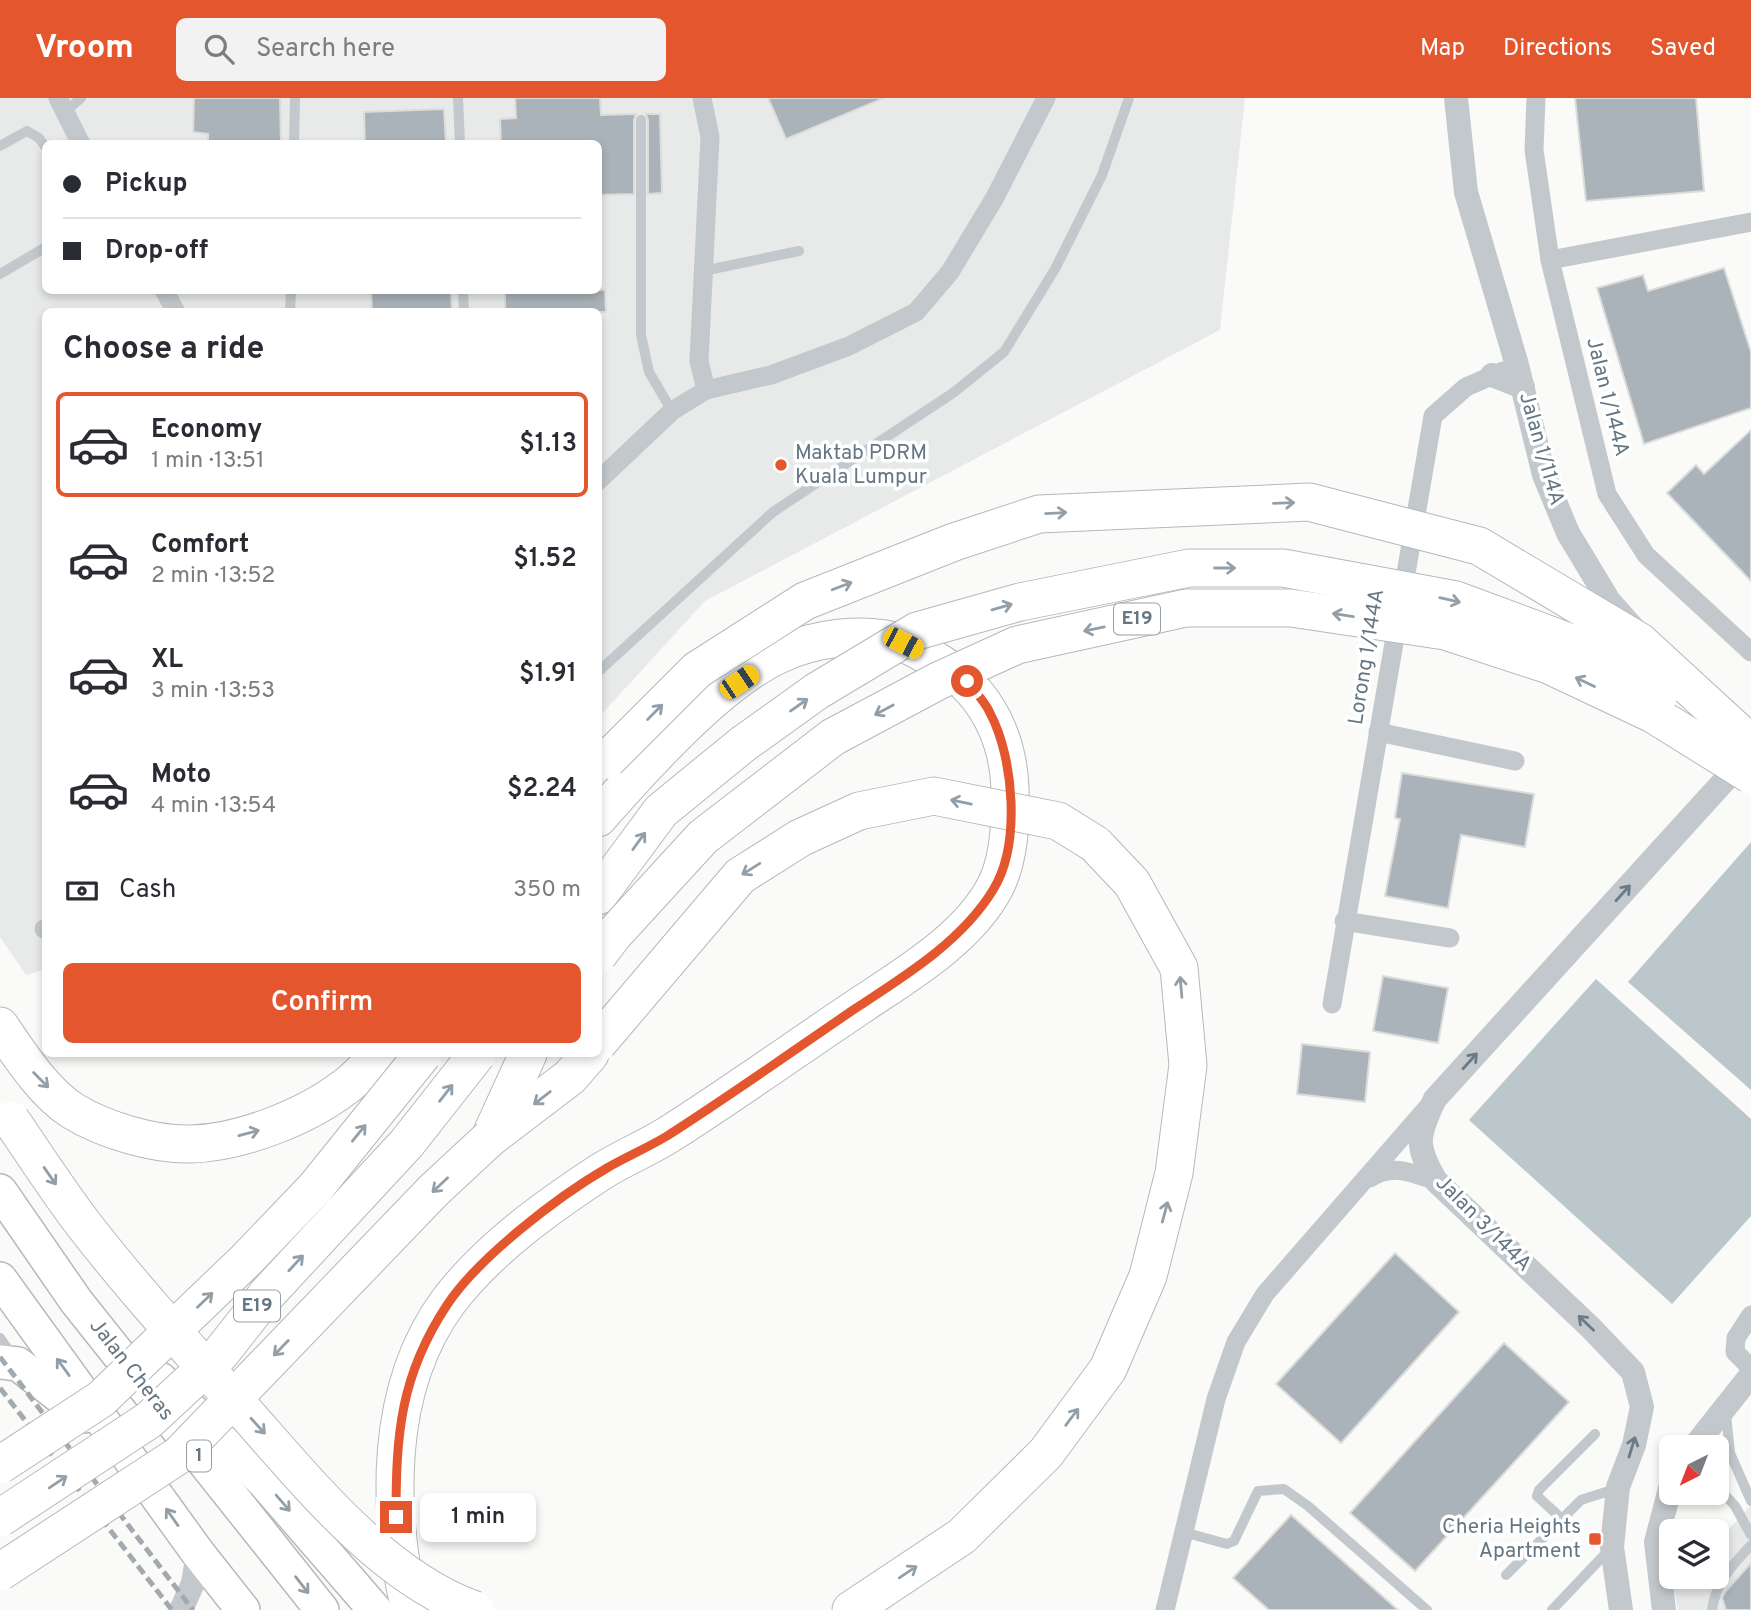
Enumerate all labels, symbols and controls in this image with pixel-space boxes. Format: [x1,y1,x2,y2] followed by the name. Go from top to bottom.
[176,18,666,81] search box
[35,28,134,70] text: Vroom
[200,30,238,68] icon: search
[256,33,395,66] text: Search here
[1420,34,1465,64] text: Map
[1503,34,1612,64] text: Directions
[1650,34,1716,64] text: Saved
[105,168,188,201] text: Pickup
[105,235,208,268] text: Drop-off
[63,330,264,370] text: Choose a ride
[1579,335,1635,459] street label: Jalan 1/144A
[1512,389,1570,509] street label: Jalan 1/114A
[67,413,130,476] icon: car
[151,414,262,447] text: Economy
[519,428,577,461] text: $1.13
[795,440,927,491] place label: Maktab PDRM Kuala Lumpur
[151,447,265,476] text: 1 min · 13:51
[773,457,789,473] marker: Maktab PDRM Kuala Lumpur
[1272,497,1295,510] one-way arrow
[1045,506,1067,519] one-way arrow
[67,528,130,591] icon: car
[151,529,249,562] text: Comfort
[513,543,577,576] text: $1.52
[1213,561,1236,575] one-way arrow
[151,562,275,591] text: 2 min · 13:52
[830,579,852,591] one-way arrow
[1343,587,1391,727] street label: Lorong 1/144A
[1438,594,1460,607] one-way arrow
[991,599,1013,612] one-way arrow
[1114,604,1160,634] road number: E19
[1332,609,1355,622] one-way arrow
[1083,622,1106,636] one-way arrow
[880,624,927,662] car
[67,643,130,706] icon: car
[151,644,183,677] text: XL
[519,658,577,691] text: $1.91
[716,662,763,702] car
[951,665,983,697] route start
[1575,675,1596,688] one-way arrow
[151,677,275,706] text: 3 min · 13:53
[789,698,808,712] one-way arrow
[646,704,663,721] one-way arrow
[874,704,894,718] one-way arrow
[67,758,130,821] icon: car
[151,759,211,792] text: Moto
[507,773,577,806] text: $2.24
[151,792,276,821] text: 4 min · 13:54
[950,795,973,808] one-way arrow
[632,832,646,851] one-way arrow
[742,863,762,877] one-way arrow
[63,872,101,910] icon: cash
[119,874,176,907] text: Cash
[513,876,581,905] text: 350 m
[1614,884,1630,902] one-way arrow
[63,963,581,1043] button: Confirm
[1174,976,1187,999] one-way arrow
[1461,1053,1478,1070] one-way arrow
[33,1072,50,1089] one-way arrow
[439,1084,454,1102] one-way arrow
[533,1091,552,1106] one-way arrow
[351,1125,367,1143] one-way arrow
[238,1126,260,1139] one-way arrow
[43,1166,57,1185] one-way arrow
[1429,1170,1537,1278] street label: Jalan 3/144A
[431,1176,448,1193] one-way arrow
[1159,1201,1172,1223] one-way arrow
[287,1255,304,1272] one-way arrow
[234,1290,280,1322] road number: E19
[196,1291,213,1308] one-way arrow
[83,1314,179,1426] street label: Jalan Cheras
[1577,1315,1594,1332] one-way arrow
[273,1339,289,1357] one-way arrow
[55,1358,70,1376] one-way arrow
[1065,1408,1080,1427] one-way arrow
[249,1417,265,1435] one-way arrow
[1659,1435,1729,1505] north arrow
[1659,1435,1729,1589] map controls
[1627,1437,1640,1459] one-way arrow
[187,1440,211,1472] road number: 1
[47,1474,67,1488] one-way arrow
[420,1492,536,1542] callout: 1 min
[275,1494,291,1512] one-way arrow
[380,1501,412,1533] route end
[451,1503,505,1532] text: 1 min
[165,1508,179,1527] one-way arrow
[1442,1514,1581,1565] place label: Cheria Heights Apartment
[1659,1519,1729,1589] button: layers
[1587,1531,1603,1547] marker: Cheria Heights Apartment
[898,1565,917,1579] one-way arrow
[294,1575,309,1594] one-way arrow

